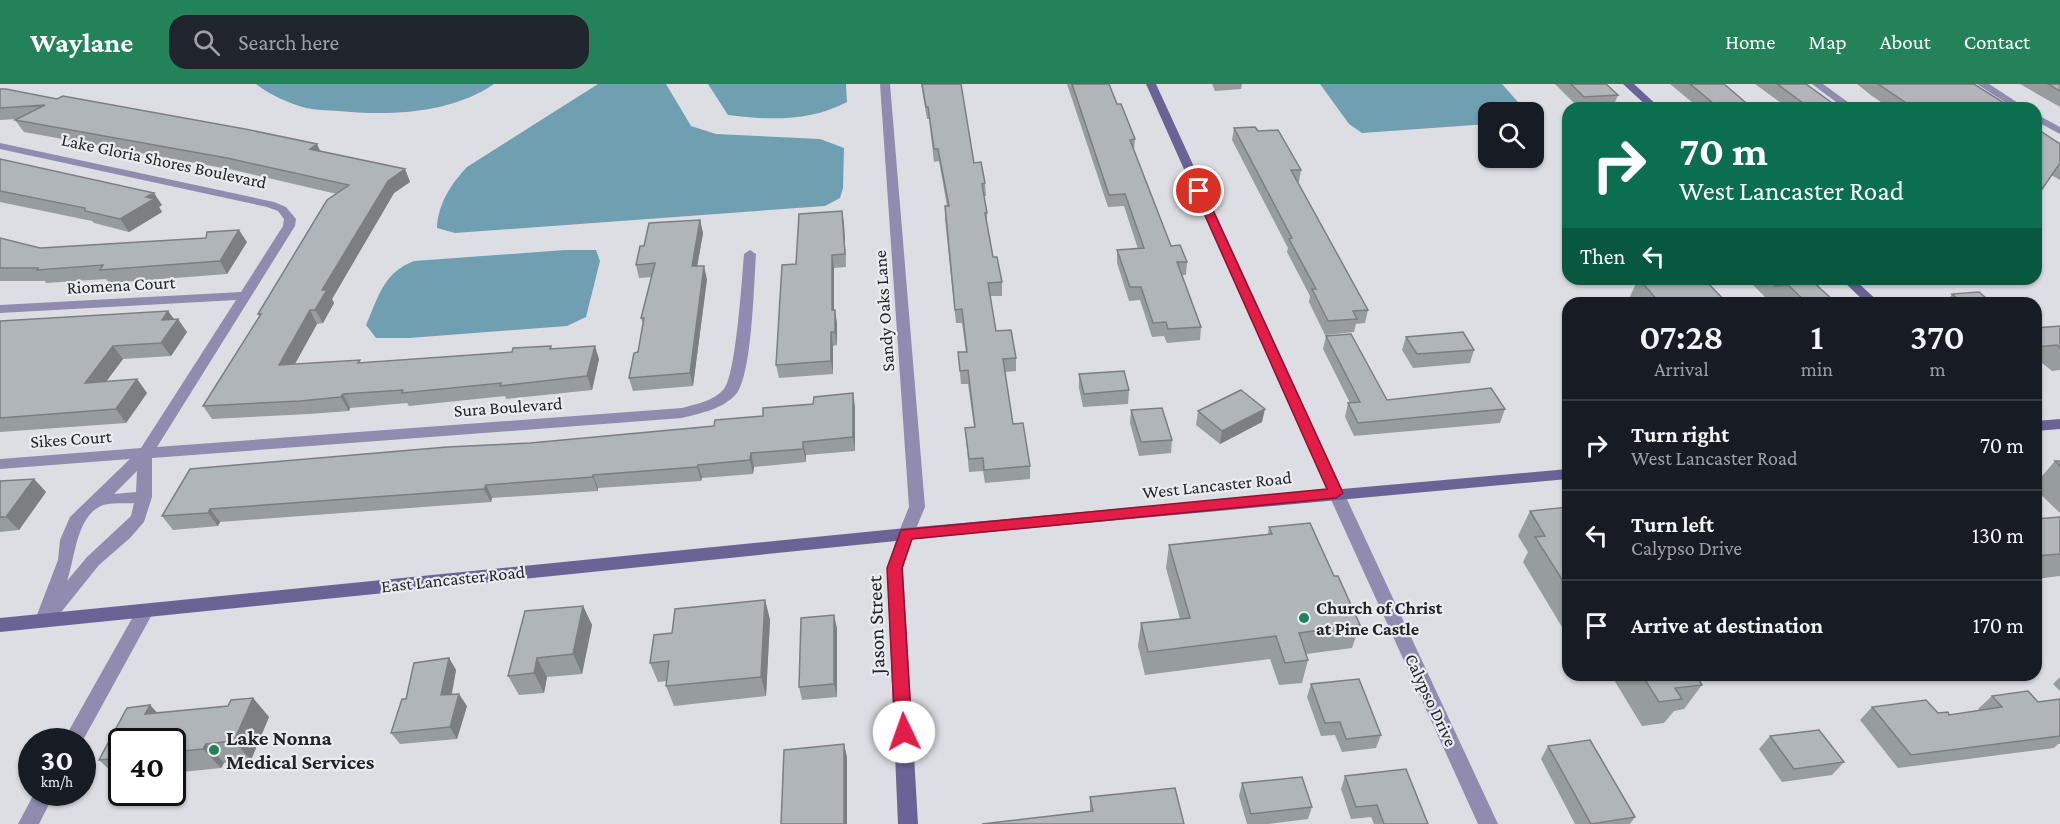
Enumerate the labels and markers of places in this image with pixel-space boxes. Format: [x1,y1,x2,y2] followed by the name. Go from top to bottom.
[1173,165,1224,216] pin
[1316,598,1443,639] place label: Church of Christ at Pine Castle
[1297,611,1311,625] marker: Church of Christ at Pine Castle
[226,726,375,774] place label: Lake Nonna Medical Services
[207,743,221,757] marker: Lake Nonna Medical Services

